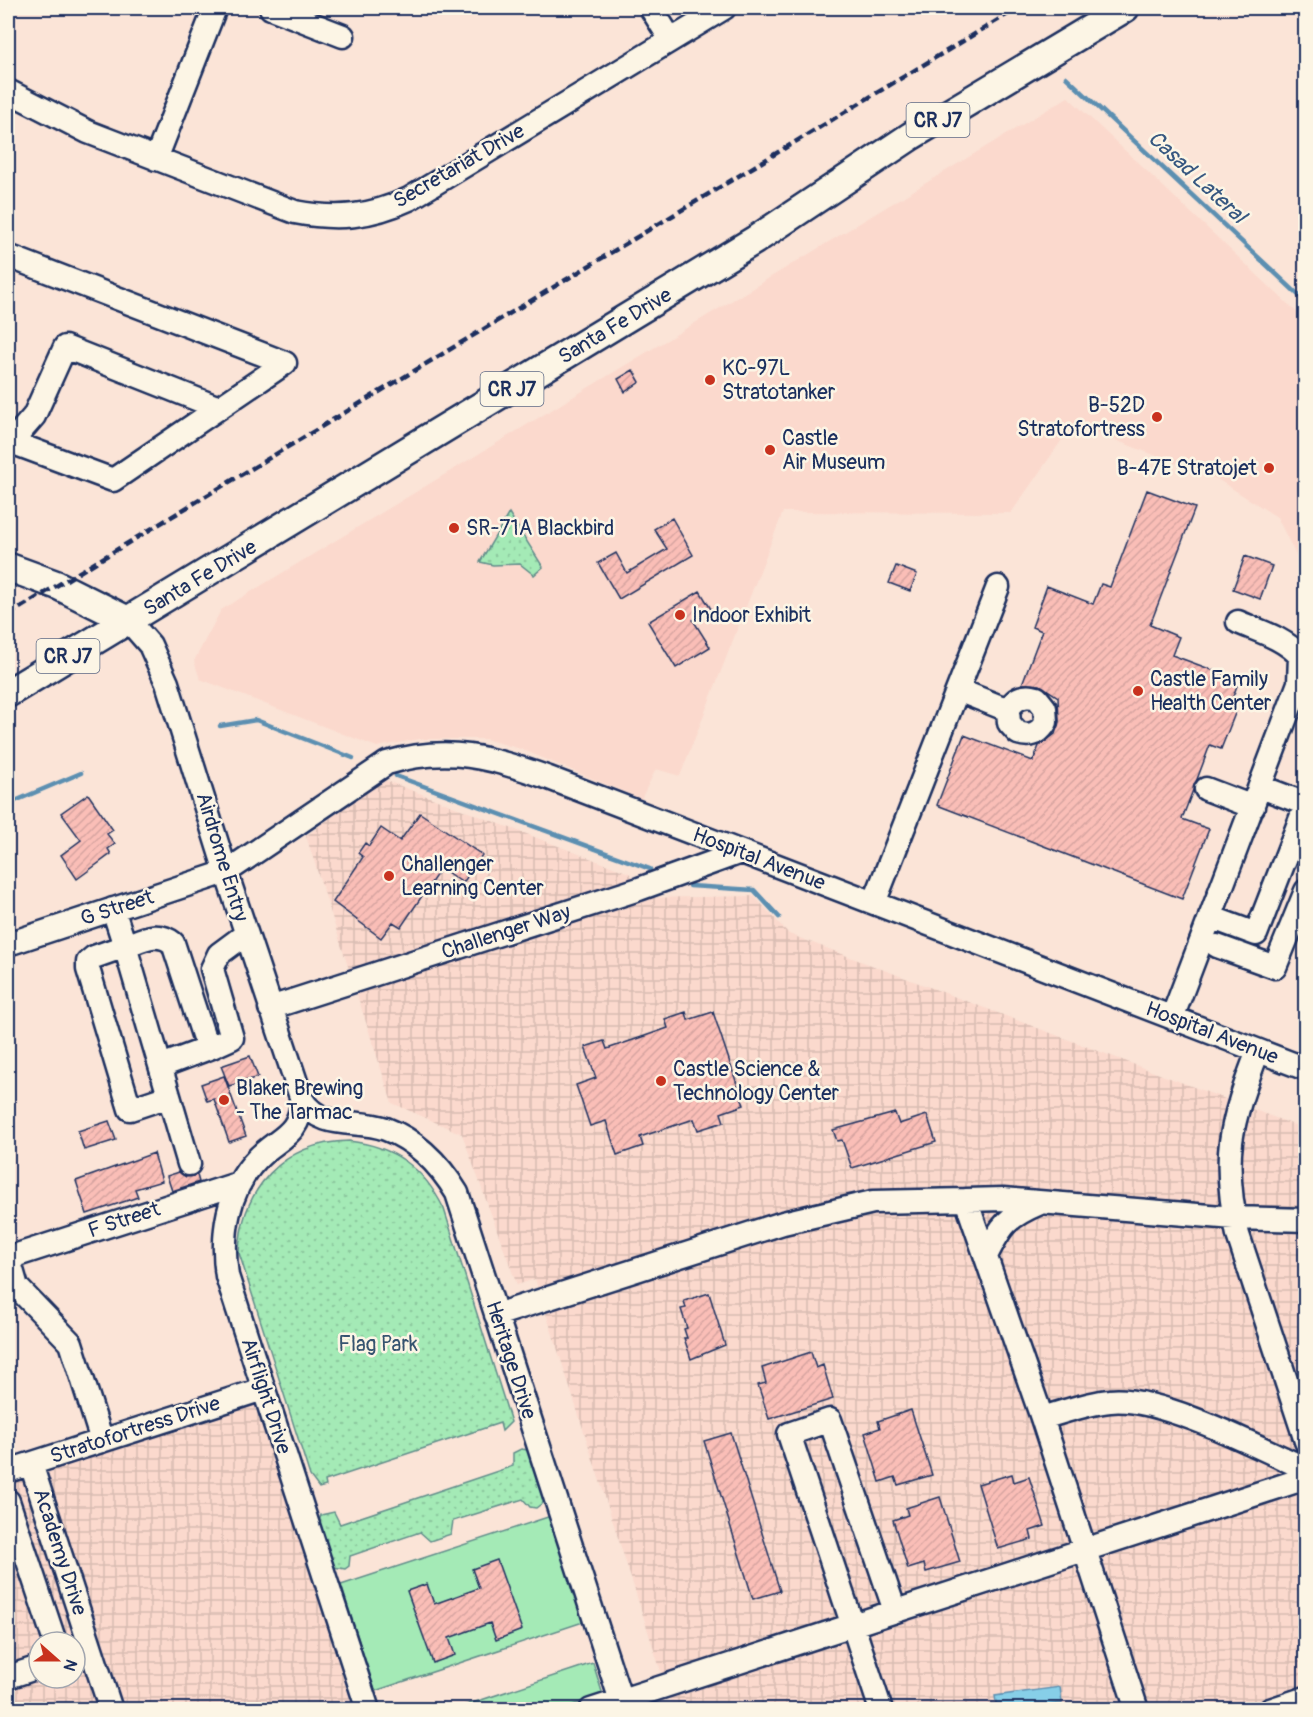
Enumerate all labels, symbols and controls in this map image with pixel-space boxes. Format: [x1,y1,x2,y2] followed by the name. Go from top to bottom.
[906,103,970,137] road number: CR J7
[389,117,530,214] street label: Secretariat Drive
[1142,124,1254,232] water label: Casad Lateral
[553,281,677,370] street label: Santa Fe Drive
[722,355,836,406] place label: KC-97L Stratotanker
[480,372,544,406] road number: CR J7
[703,373,717,387] marker: KC-97L Stratotanker
[1017,392,1146,443] place label: B-52D Stratofortress
[1150,410,1164,424] marker: B-52D Stratofortress
[782,425,885,476] place label: Castle Air Museum
[763,443,777,457] marker: Castle Air Museum
[1117,455,1258,482] place label: B-47E Stratojet
[1262,461,1276,475] marker: B-47E Stratojet
[466,515,614,542] place label: SR-71A Blackbird
[447,521,461,535] marker: SR-71A Blackbird
[138,533,262,622] street label: Santa Fe Drive
[692,602,812,629] place label: Indoor Exhibit
[673,608,687,622] marker: Indoor Exhibit
[36,639,100,673] road number: CR J7
[1150,666,1272,717] place label: Castle Family Health Center
[1131,684,1145,698] marker: Castle Family Health Center
[190,789,254,925] street label: Airdrome Entry
[689,821,830,897] street label: Hospital Avenue
[401,851,544,902] place label: Challenger Learning Center
[382,869,396,883] marker: Challenger Learning Center
[77,883,158,932] street label: G Street
[438,898,574,966] street label: Challenger Way
[1142,995,1283,1071] street label: Hospital Avenue
[673,1056,840,1107] place label: Castle Science & Technology Center
[654,1074,668,1088] marker: Castle Science & Technology Center
[236,1075,363,1126] place label: Blaker Brewing - The Tarmac
[217,1093,231,1107] marker: Blaker Brewing - The Tarmac
[85,1196,164,1244] street label: F Street
[479,1298,543,1423] street label: Heritage Drive
[338,1331,418,1358] park label: Flag Park
[235,1334,298,1458] street label: Airflight Drive
[47,1390,224,1470] street label: Stratofortress Drive
[27,1485,93,1619] street label: Academy Drive
[27,1630,87,1690] north arrow
[59,1656,81,1674] text: N

